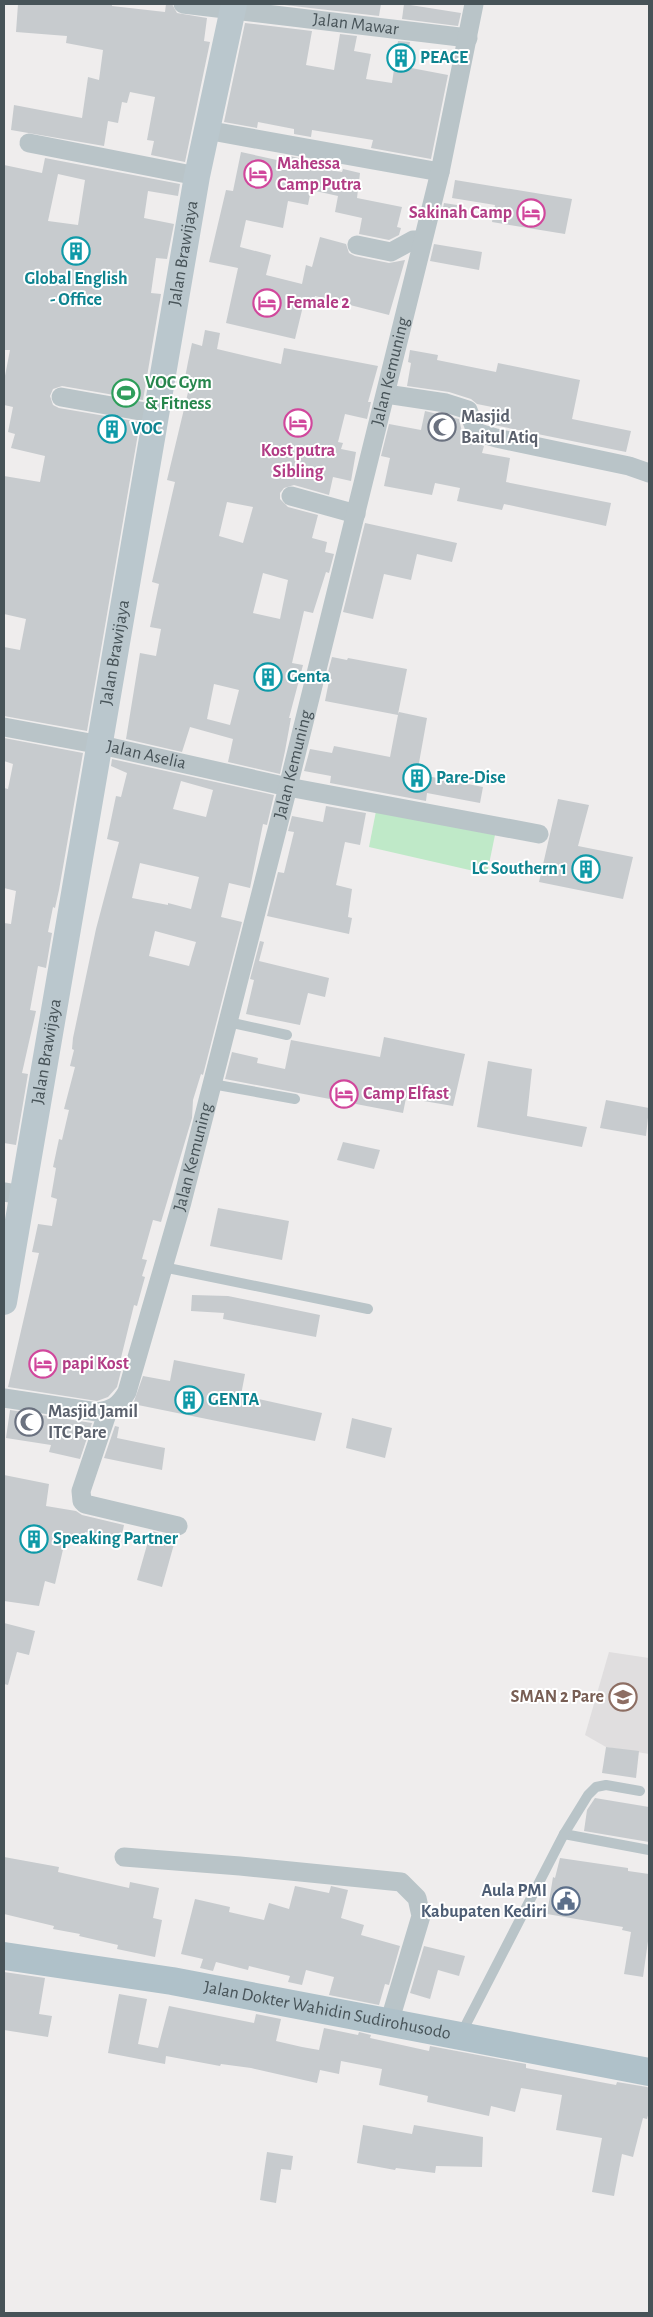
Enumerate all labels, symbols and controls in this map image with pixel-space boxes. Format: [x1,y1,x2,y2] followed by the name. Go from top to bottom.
[312,11,400,39] street label: Jalan Mawar
[386,43,416,73] building icon: PEACE
[420,49,468,67] place label: PEACE
[277,155,362,194] place label: Mahessa Camp Putra
[243,159,273,189] hotel icon: Mahessa Camp Putra
[516,198,546,228] hotel icon: Sakinah Camp
[166,199,202,307] street label: Jalan Brawijaya
[409,204,512,222] place label: Sakinah Camp
[61,236,91,266] building icon: Global English - Office
[24,270,128,309] place label: Global English - Office
[252,288,282,318] hotel icon: Female 2
[286,294,350,312] place label: Female 2
[369,315,413,428] street label: Jalan Kemuning
[145,374,212,413] place label: VOC Gym & Fitness
[111,378,141,408] sports icon: VOC Gym & Fitness
[283,408,313,438] hotel icon: Kost putra Sibling
[461,408,538,447] place label: Masjid Baitul Atiq
[427,412,457,442] mosque icon: Masjid Baitul Atiq
[97,414,127,444] building icon: VOC
[131,420,163,438] place label: VOC
[261,442,335,481] place label: Kost putra Sibling
[97,598,133,707] street label: Jalan Brawijaya
[253,662,283,692] building icon: Genta
[287,668,331,686] place label: Genta
[271,708,316,821] street label: Jalan Kemuning
[105,738,188,773] street label: Jalan Aselia
[402,763,432,793] building icon: Pare-Dise
[436,769,506,787] place label: Pare-Dise
[571,854,601,884] building icon: LC Southern 1
[472,860,567,878] place label: LC Southern 1
[29,998,65,1106] street label: Jalan Brawijaya
[329,1079,359,1109] hotel icon: Camp Elfast
[363,1085,449,1103] place label: Camp Elfast
[171,1101,216,1213] street label: Jalan Kemuning
[28,1349,58,1379] hotel icon: papi Kost
[62,1355,129,1373] place label: papi Kost
[174,1385,204,1415] building icon: GENTA
[208,1391,259,1409] place label: GENTA
[48,1403,138,1442] place label: Masjid Jamil ITC Pare
[14,1407,44,1437] mosque icon: Masjid Jamil ITC Pare
[19,1524,49,1554] building icon: Speaking Partner
[53,1530,179,1548] place label: Speaking Partner
[608,1682,638,1712] school or university icon: SMAN 2 Pare
[511,1688,604,1706] place label: SMAN 2 Pare
[421,1882,547,1921] place label: Aula PMI Kabupaten Kediri
[551,1886,581,1916] public building icon: Aula PMI Kabupaten Kediri
[202,1978,453,2043] street label: Jalan Dokter Wahidin Sudirohusodo

